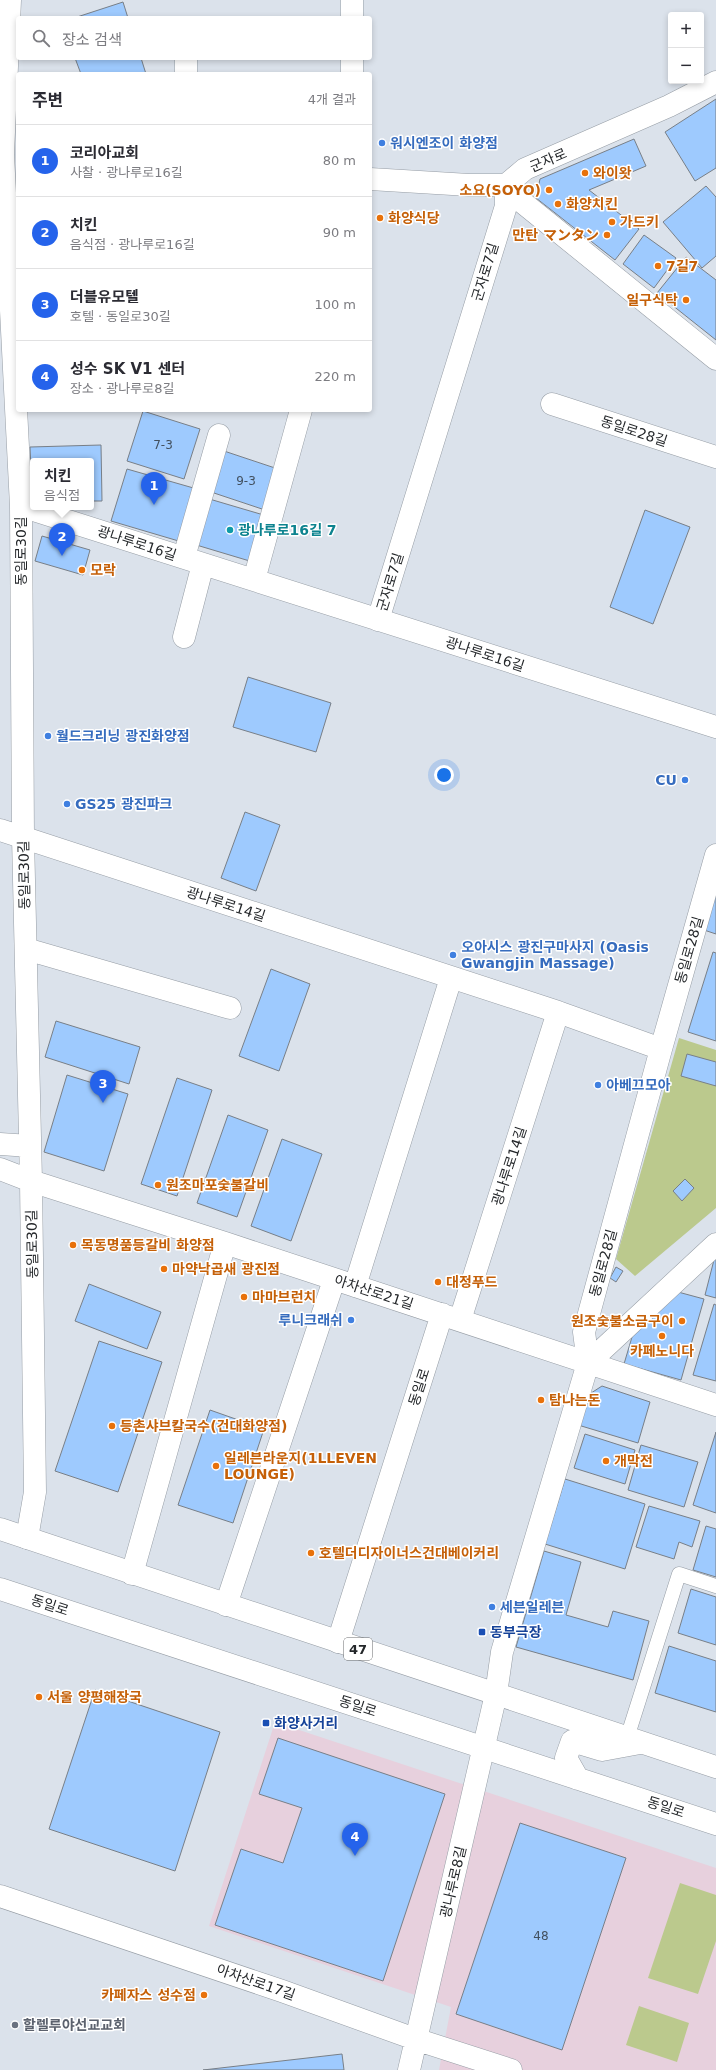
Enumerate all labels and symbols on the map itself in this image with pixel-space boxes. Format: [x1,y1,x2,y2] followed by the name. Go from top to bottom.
[390,135,498,151] place label: 워시엔조이 화양점
[377,138,387,148] marker: 워시엔조이 화양점
[527,145,569,175] street label: 군자로
[593,165,632,181] place label: 와이왓
[580,168,590,178] marker: 와이왓
[459,182,541,198] place label: 소요(SOYO)
[544,185,554,195] marker: 소요(SOYO)
[566,196,618,212] place label: 화양치킨
[553,199,563,209] marker: 화양치킨
[388,210,440,226] place label: 화양식당
[375,213,385,223] marker: 화양식당
[620,214,659,230] place label: 가드키
[607,217,617,227] marker: 가드키
[512,227,599,243] place label: 만탄 マンタン
[602,230,612,240] marker: 만탄 マンタン
[469,241,501,303] street label: 군자로7길
[666,258,698,274] place label: 7길7
[653,261,663,271] marker: 7길7
[626,292,678,308] place label: 일구식탁
[681,295,691,305] marker: 일구식탁
[599,413,669,449] street label: 동일로28길
[153,438,173,452] house number: 7-3
[141,472,167,505] pin: 1
[236,474,256,488] house number: 9-3
[13,516,29,586] street label: 동일로30길
[238,522,337,538] place label: 광나루로16길 7
[49,523,75,556] pin: 2
[95,523,179,563] street label: 광나루로16길
[225,525,235,535] marker: 광나루로16길 7
[374,551,406,613] street label: 군자로7길
[90,562,116,578] place label: 모락
[77,565,87,575] marker: 모락
[443,634,527,674] street label: 광나루로16길
[56,728,190,744] place label: 월드크리닝 광진화양점
[43,731,53,741] marker: 월드크리닝 광진화양점
[434,765,454,785] your location
[655,772,677,788] place label: CU
[680,775,690,785] marker: CU
[75,796,173,812] place label: GS25 광진파크
[62,799,72,809] marker: GS25 광진파크
[15,840,33,910] street label: 동일로30길
[184,884,268,924] street label: 광나루로14길
[672,914,706,986] street label: 동일로28길
[461,939,649,971] place label: 오아시스 광진구마사지 (Oasis Gwangjin Massage)
[448,950,458,960] marker: 오아시스 광진구마사지 (Oasis Gwangjin Massage)
[90,1070,116,1103] pin: 3
[606,1077,671,1093] place label: 아베끄모아
[593,1080,603,1090] marker: 아베끄모아
[489,1124,529,1208] street label: 광나루로14길
[166,1177,269,1193] place label: 원조마포숯불갈비
[153,1180,163,1190] marker: 원조마포숯불갈비
[23,1209,41,1279] street label: 동일로30길
[586,1227,620,1299] street label: 동일로28길
[81,1237,215,1253] place label: 목동명품등갈비 화양점
[68,1240,78,1250] marker: 목동명품등갈비 화양점
[172,1261,280,1277] place label: 마약낙곱새 광진점
[159,1264,169,1274] marker: 마약낙곱새 광진점
[332,1272,416,1312] street label: 아차산로21길
[446,1274,498,1290] place label: 대정푸드
[433,1277,443,1287] marker: 대정푸드
[252,1289,316,1305] place label: 마마브런치
[239,1292,249,1302] marker: 마마브런치
[279,1312,343,1328] place label: 루니크래쉬
[571,1313,674,1329] place label: 원조숯불소금구이
[346,1315,356,1325] marker: 루니크래쉬
[677,1316,687,1326] marker: 원조숯불소금구이
[657,1331,667,1341] marker: 카페노니다
[630,1343,694,1359] place label: 카페노니다
[405,1366,433,1408] street label: 동일로
[549,1392,601,1408] place label: 탐나는돈
[536,1395,546,1405] marker: 탐나는돈
[120,1418,287,1434] place label: 등촌샤브칼국수(건대화양점)
[107,1421,117,1431] marker: 등촌샤브칼국수(건대화양점)
[224,1450,377,1482] place label: 일레븐라운지(1LLEVEN LOUNGE)
[614,1453,653,1469] place label: 개막전
[601,1456,611,1466] marker: 개막전
[211,1461,221,1471] marker: 일레븐라운지(1LLEVEN LOUNGE)
[319,1545,499,1561] place label: 호텔더디자이너스건대베이커리
[306,1548,316,1558] marker: 호텔더디자이너스건대베이커리
[29,1591,71,1619] street label: 동일로
[500,1599,565,1615] place label: 세븐일레븐
[487,1602,497,1612] marker: 세븐일레븐
[490,1624,542,1640] place label: 동부극장
[477,1627,487,1637] marker: 동부극장
[344,1638,372,1660] road number: 47
[47,1689,142,1705] place label: 서울 양평해장국
[34,1692,44,1702] marker: 서울 양평해장국
[337,1692,379,1720] street label: 동일로
[274,1715,338,1731] place label: 화양사거리
[261,1718,271,1728] marker: 화양사거리
[645,1793,687,1821] street label: 동일로
[342,1823,368,1856] pin: 4
[437,1844,469,1920] street label: 광나루로8길
[533,1929,549,1943] house number: 48
[215,1961,297,2003] street label: 아차산로17길
[101,1987,196,2003] place label: 카페자스 성수점
[199,1990,209,2000] marker: 카페자스 성수점
[23,2017,126,2033] place label: 할렐루야선교교회
[10,2020,20,2030] marker: 할렐루야선교교회

